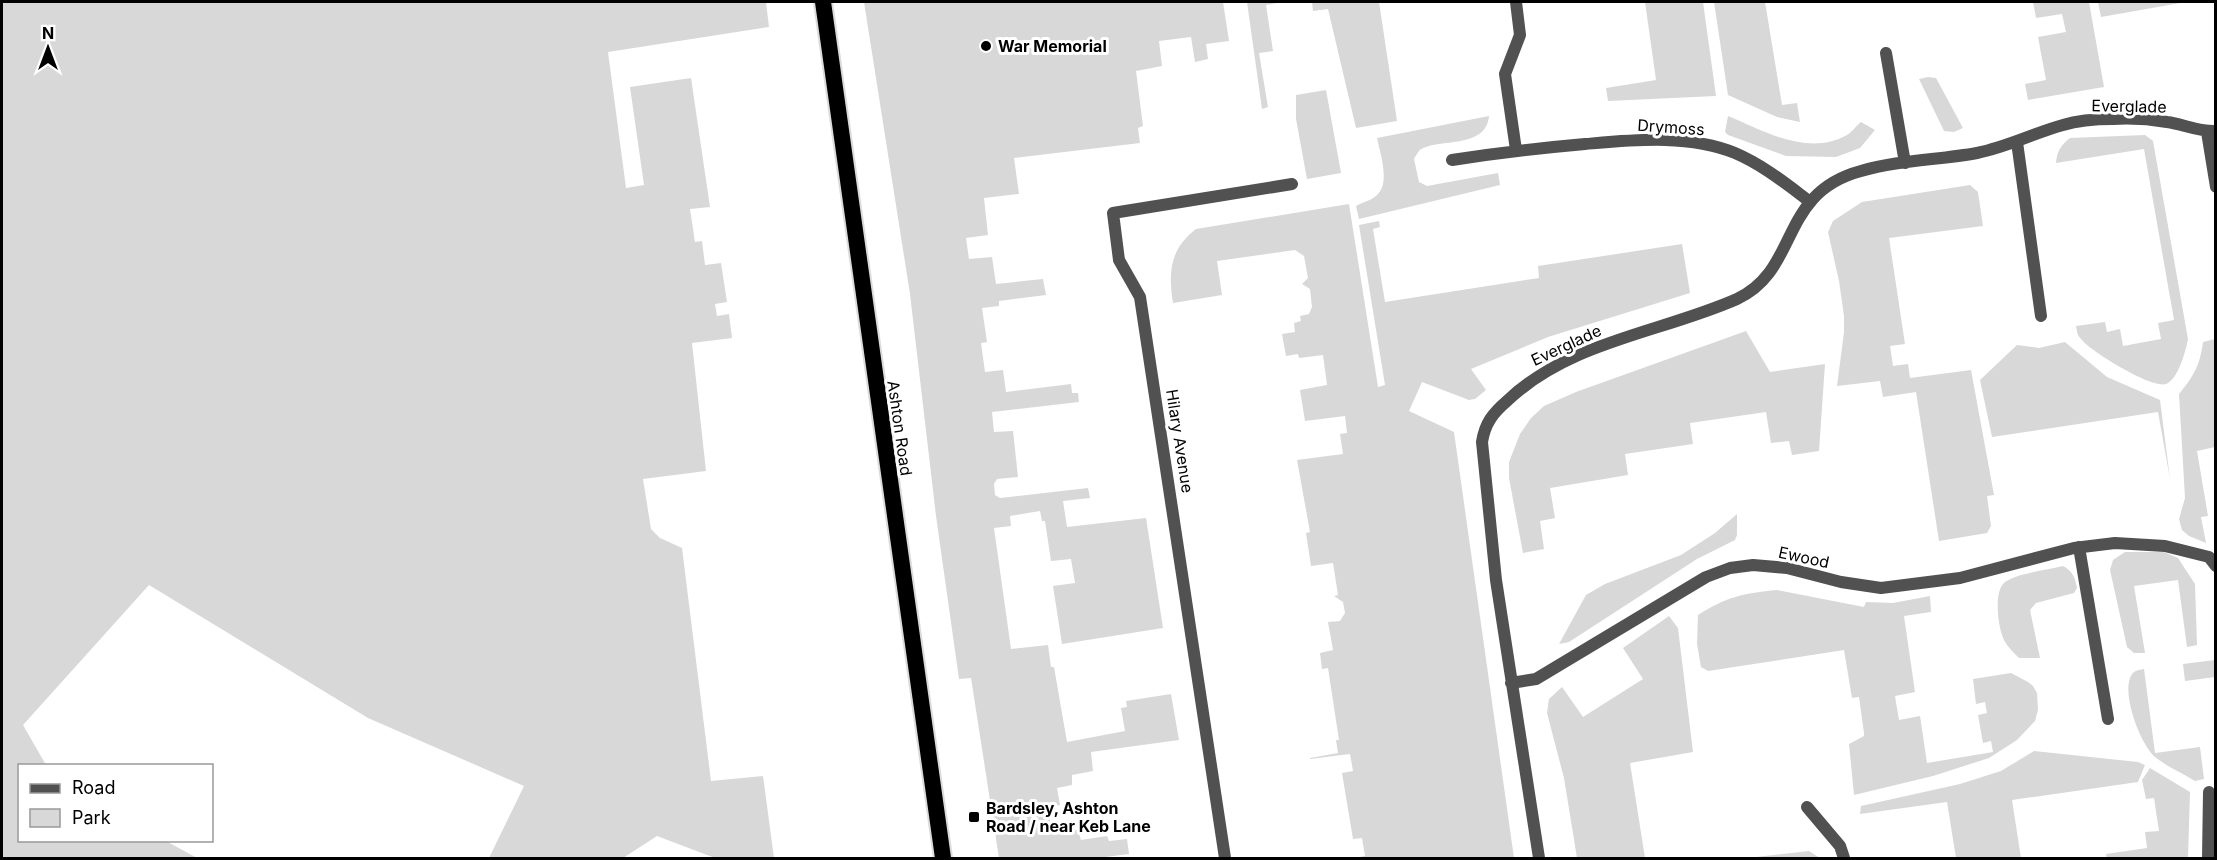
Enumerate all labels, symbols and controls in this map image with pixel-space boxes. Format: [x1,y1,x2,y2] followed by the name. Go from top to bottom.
[18,18,78,78] north arrow
[42,23,54,43] text: N
[998,36,1107,56] place label: War Memorial
[979,39,993,53] marker: War Memorial
[2091,95,2167,117] street label: Everglade
[1637,115,1705,139] street label: Drymoss
[1528,320,1604,370] street label: Everglade
[883,379,917,477] street label: Ashton Road
[1162,388,1198,494] street label: Hilary Avenue
[1777,542,1831,572] street label: Ewood
[18,764,213,842] legend
[72,777,115,798] text: Road
[986,798,1151,836] place label: Bardsley, Ashton Road / near Keb Lane
[72,807,111,828] text: Park
[967,810,981,824] marker: Bardsley, Ashton Road / near Keb Lane

